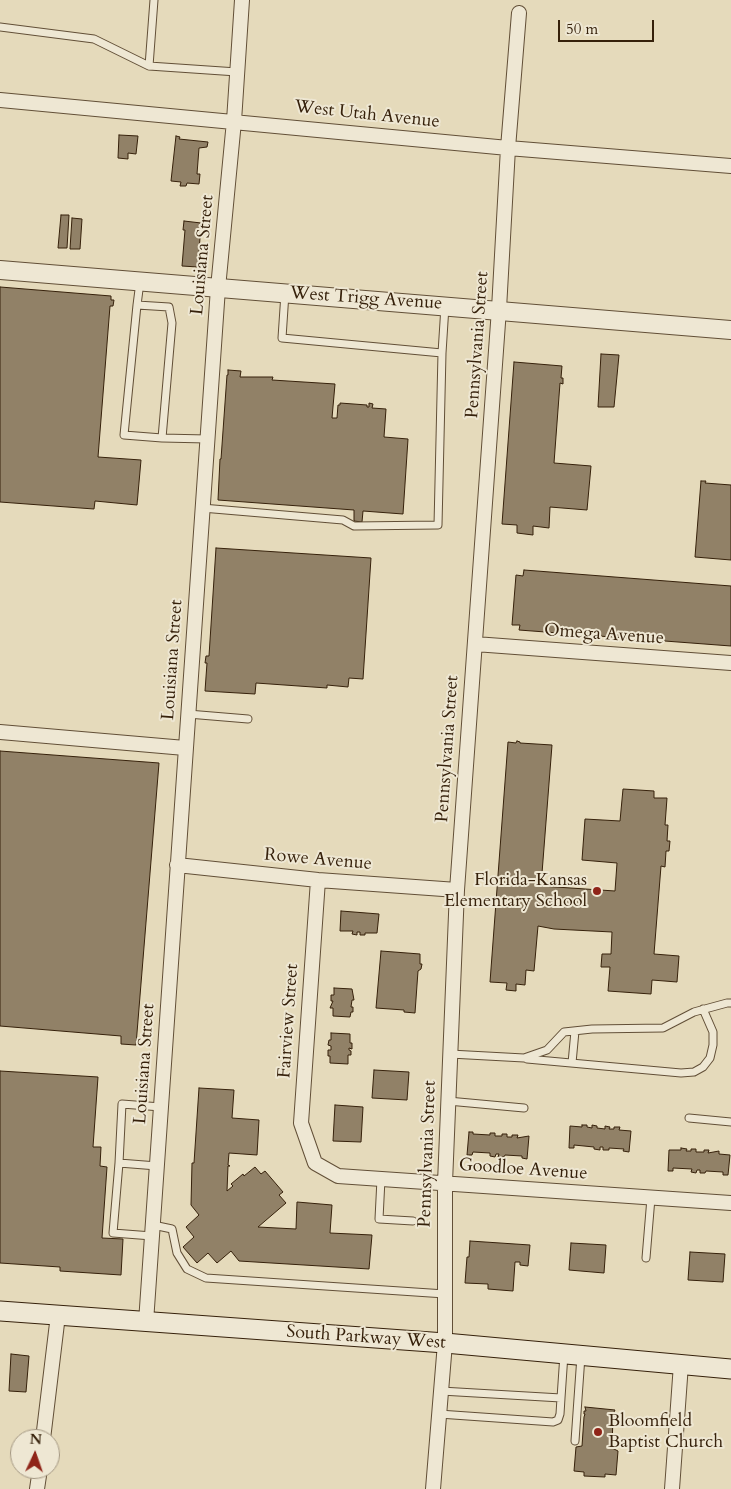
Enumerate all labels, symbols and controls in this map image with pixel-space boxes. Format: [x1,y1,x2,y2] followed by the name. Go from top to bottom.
[561,10,657,42] scale bar
[566,19,598,39] text: 50 m
[293,97,441,133] street label: West Utah Avenue
[187,194,219,316] street label: Louisiana Street
[462,271,494,419] street label: Pennsylvania Street
[289,283,443,315] street label: West Trigg Avenue
[158,599,188,721] street label: Louisiana Street
[543,620,665,650] street label: Omega Avenue
[432,675,464,823] street label: Pennsylvania Street
[263,845,373,875] street label: Rowe Avenue
[444,870,587,912] place label: Florida-Kansas Elementary School
[591,885,603,897] marker: Florida-Kansas Elementary School
[274,963,304,1079] street label: Fairview Street
[130,1003,160,1125] street label: Louisiana Street
[415,1080,441,1228] street label: Pennsylvania Street
[458,1155,588,1185] street label: Goodloe Avenue
[285,1322,447,1354] street label: South Parkway West
[608,1411,723,1454] place label: Bloomfield Baptist Church
[592,1426,604,1438] marker: Bloomfield Baptist Church
[10,1429,60,1479] north arrow
[29,1430,42,1449] text: N

